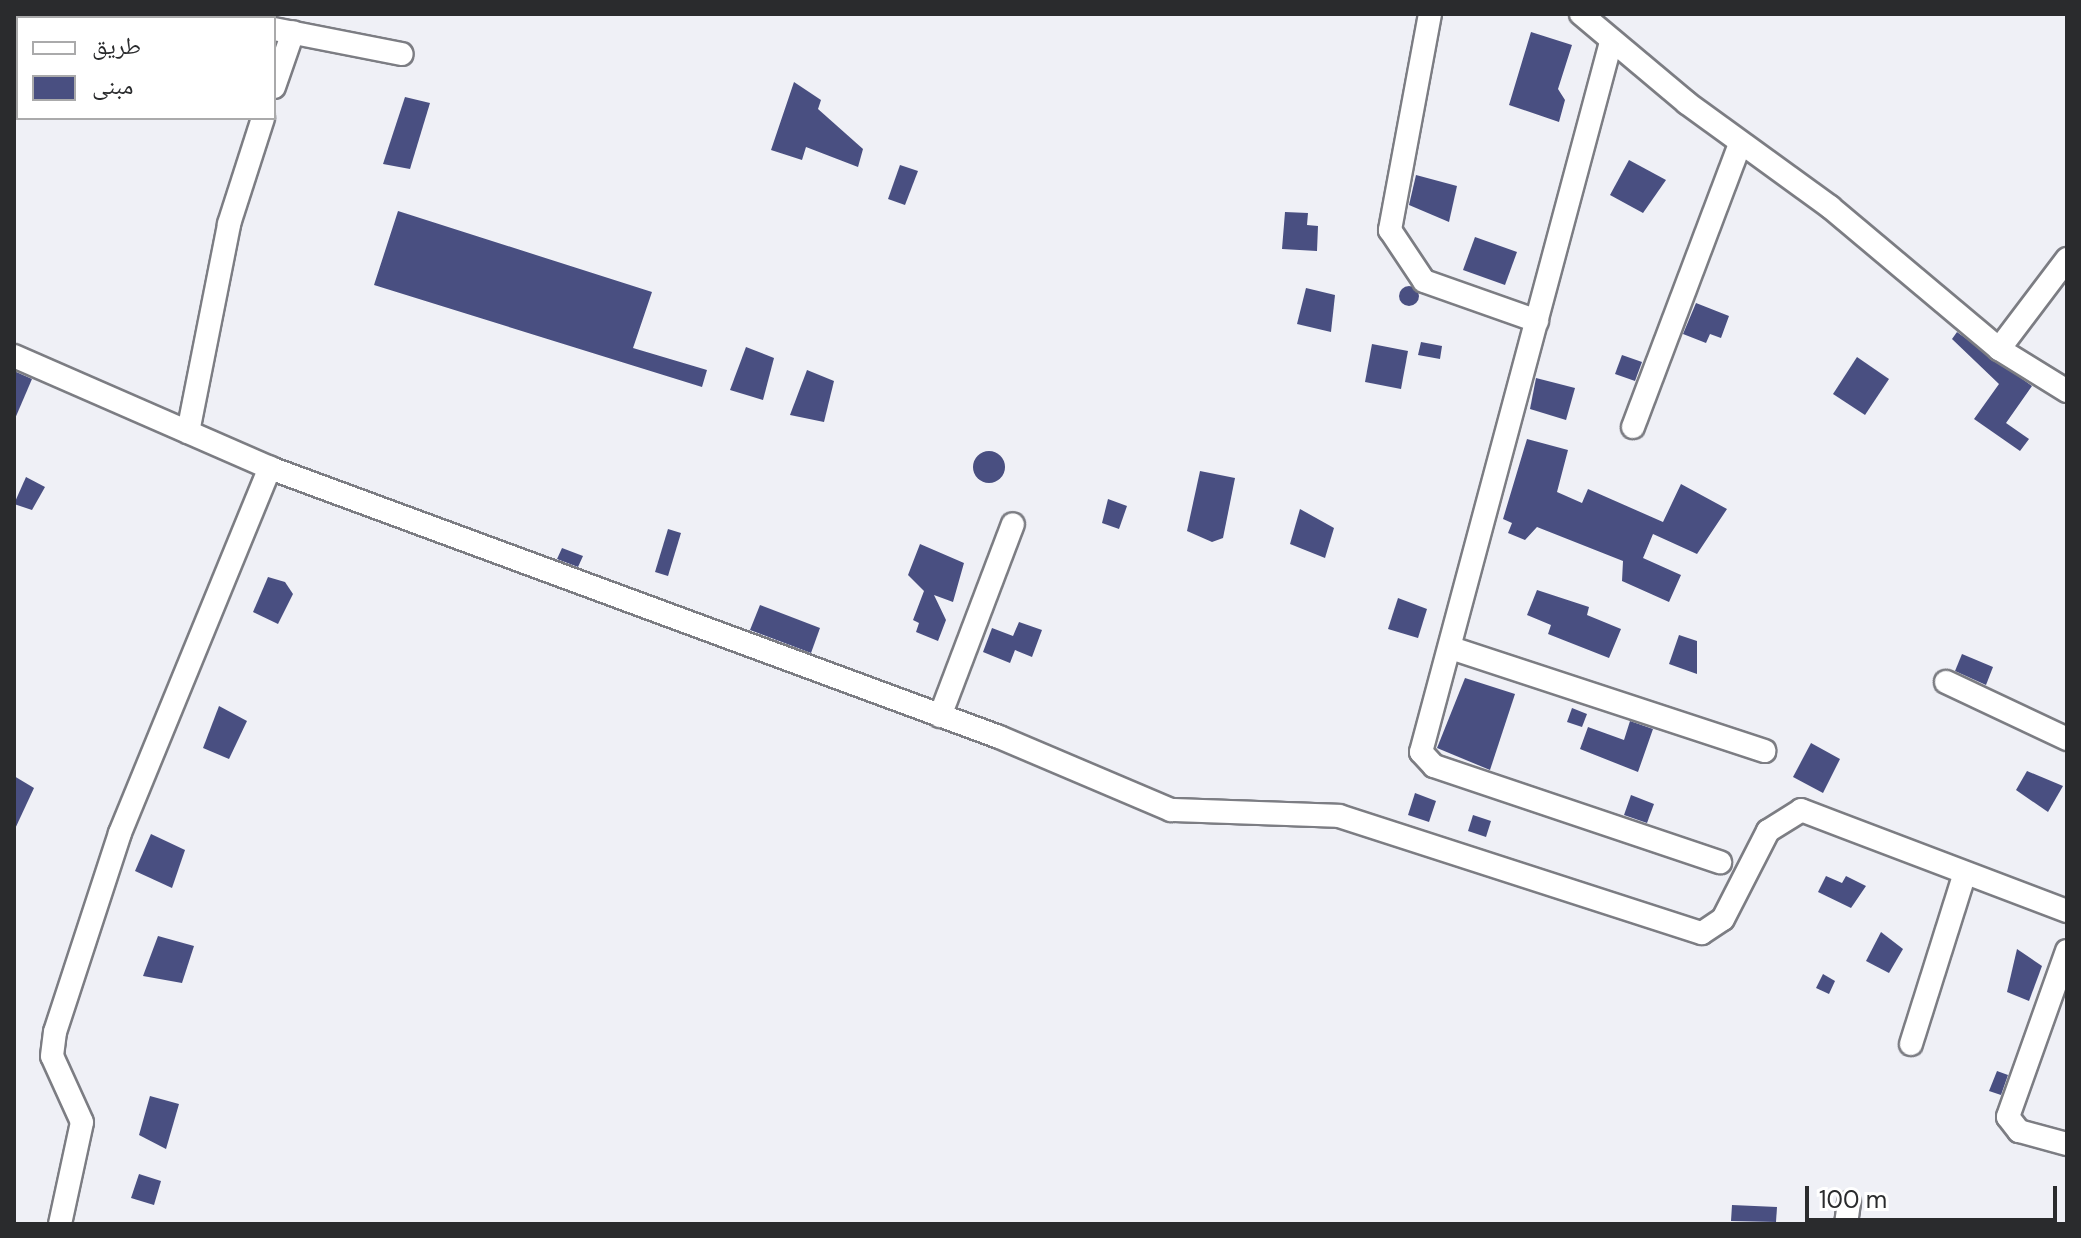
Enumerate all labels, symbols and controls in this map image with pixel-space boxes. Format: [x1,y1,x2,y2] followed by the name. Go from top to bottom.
[16,16,276,120] legend
[92,30,141,61] text: طريق
[92,70,133,101] text: مبنى
[1809,1170,2061,1220] scale bar
[1819,1184,1887,1215] text: 100 m

